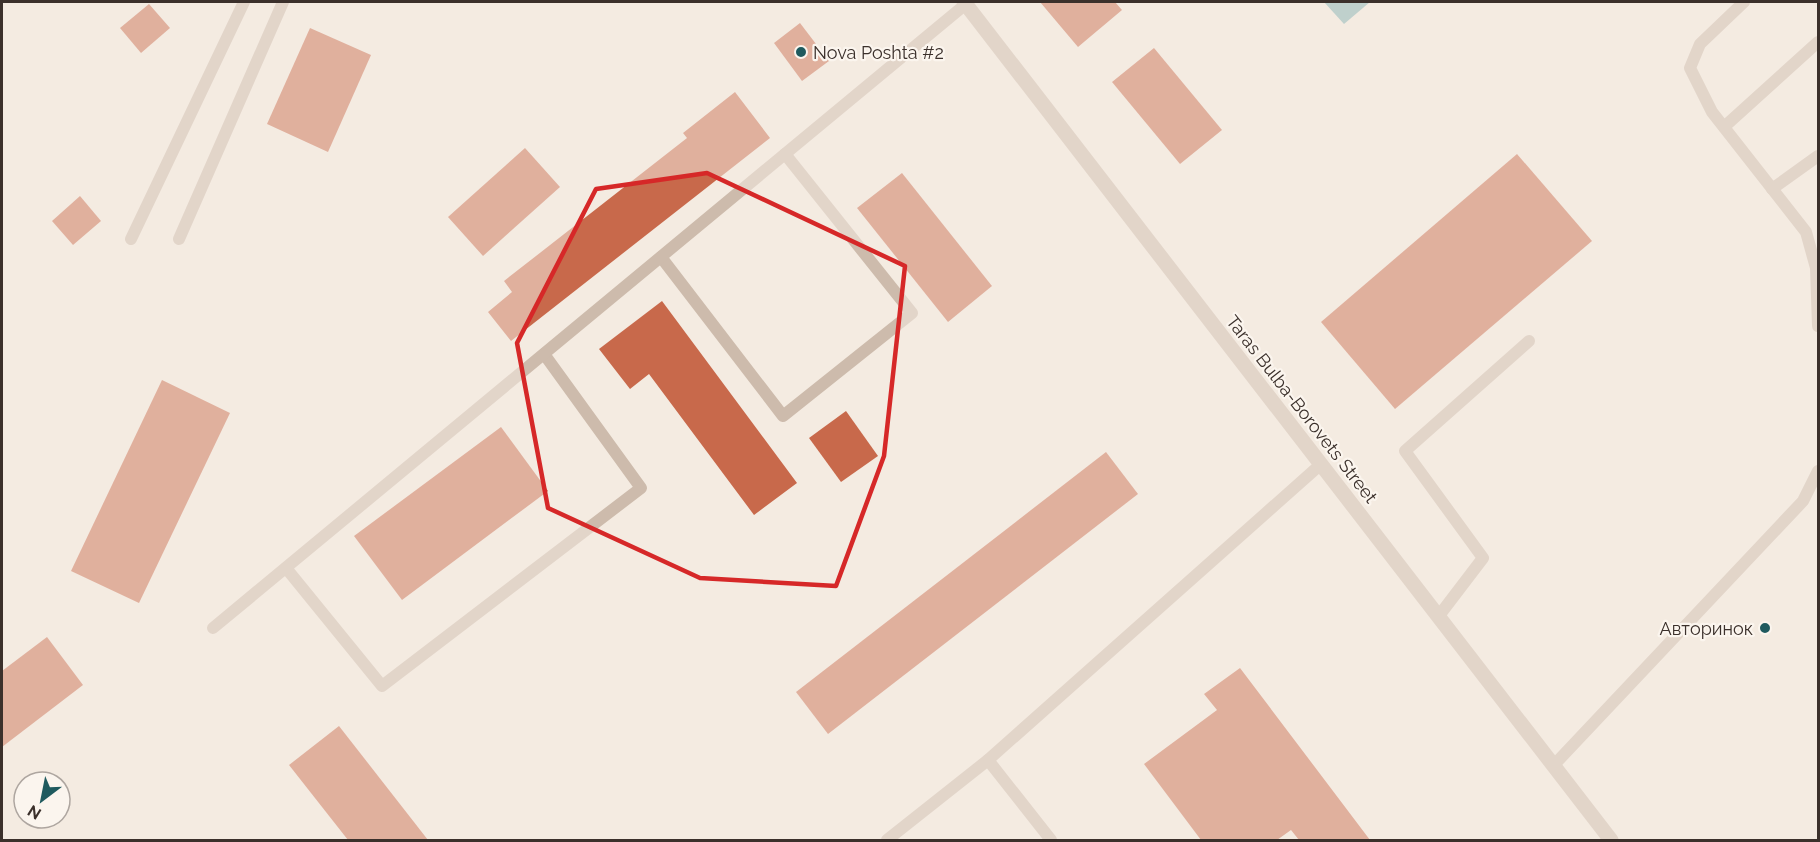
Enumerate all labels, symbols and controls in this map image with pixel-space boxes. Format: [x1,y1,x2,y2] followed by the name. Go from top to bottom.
[813,42,944,63] place label: Nova Poshta #2
[794,45,808,59] marker: Nova Poshta #2
[1222,311,1382,507] street label: Taras Bulba-Borovets Street
[1660,618,1753,639] place label: Авторинок
[1758,621,1772,635] marker: Авторинок
[12,770,72,830] north arrow
[24,801,45,824] text: N

